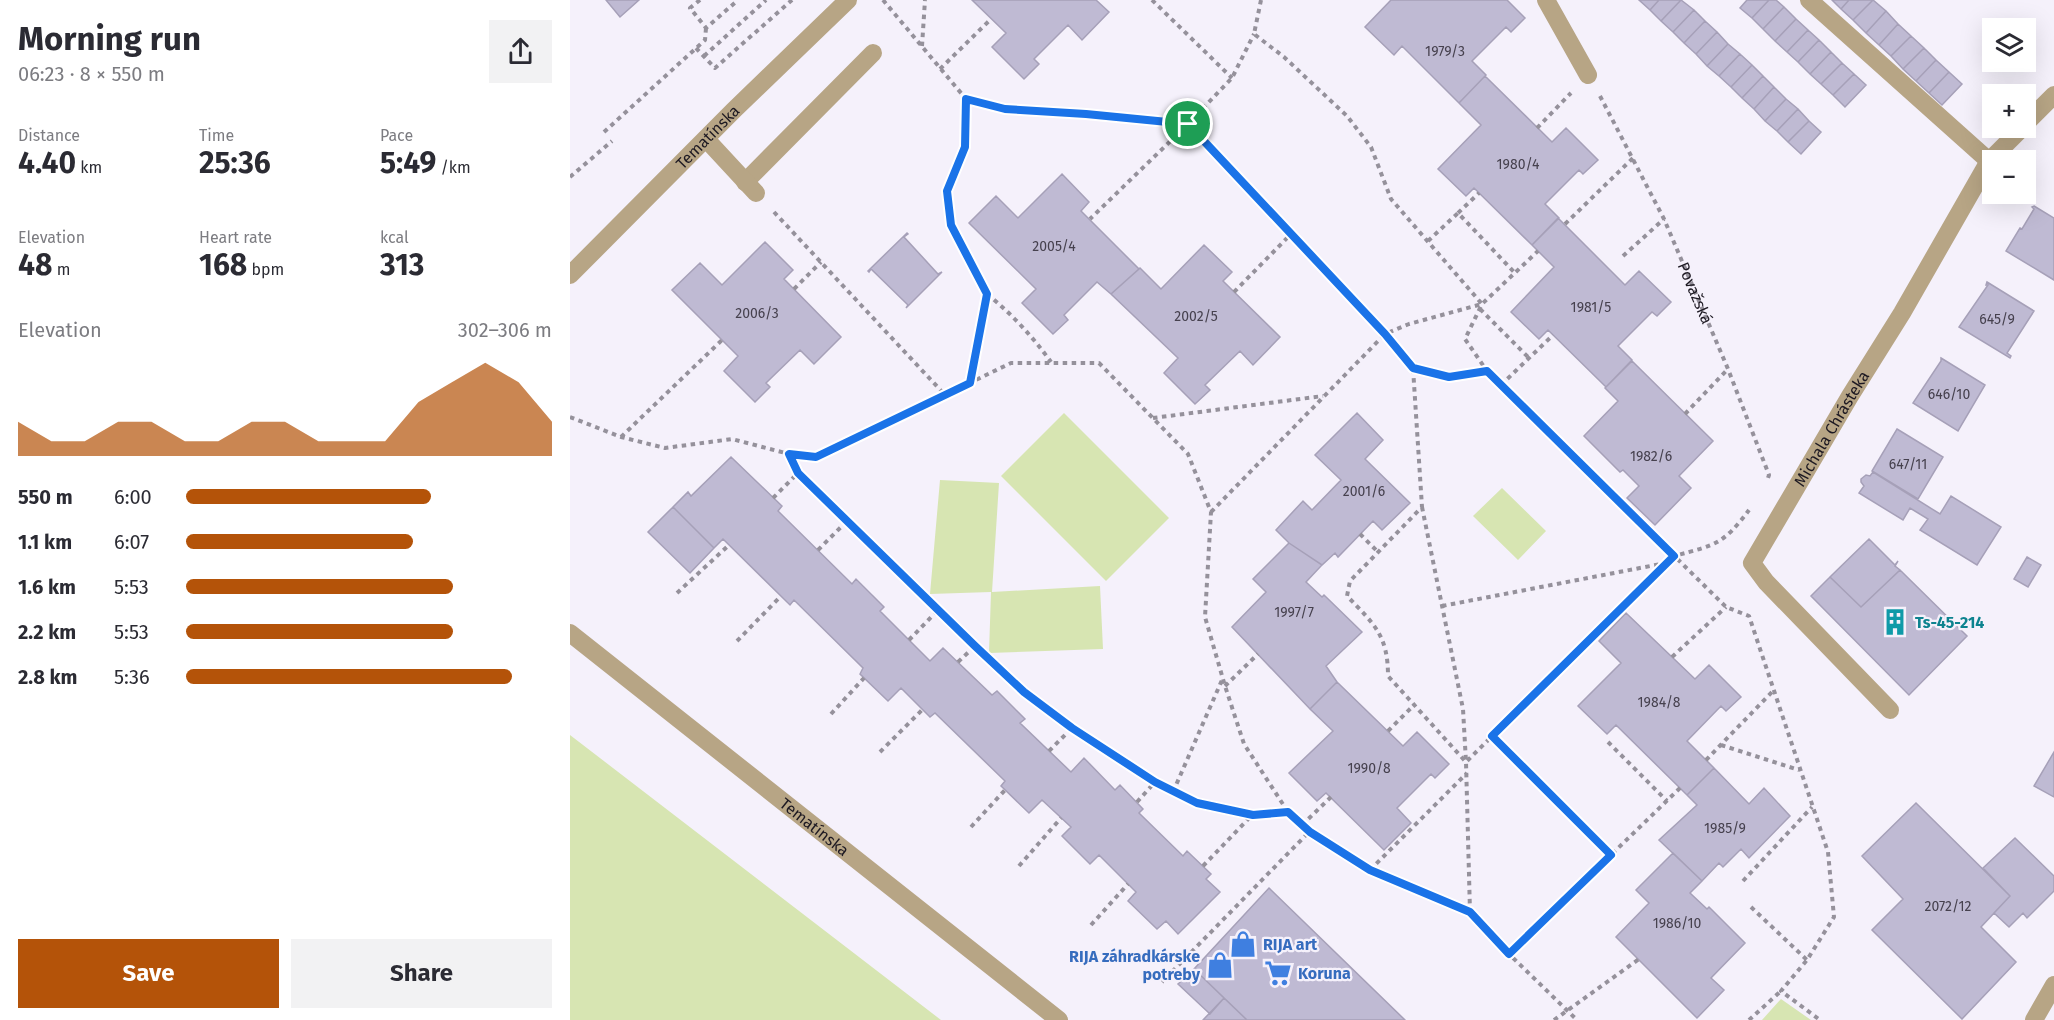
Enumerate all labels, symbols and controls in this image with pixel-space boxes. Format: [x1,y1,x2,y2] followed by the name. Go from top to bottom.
[1982,18,2036,204] map controls
[1982,18,2036,72] button: layers
[18,19,201,59] text: Morning run
[489,20,552,83] button: share
[1425,43,1465,60] house number: 1979/3
[18,62,165,86] text: 06:23 · 8 × 550 m
[1982,84,2036,138] button: +
[1162,98,1213,149] pin
[672,101,743,173] street label: Tematínska
[1171,107,1204,140] icon: arrive
[18,126,80,145] text: Distance
[199,126,234,145] text: Time
[380,126,413,145] text: Pace
[18,145,76,181] text: 4.40
[199,145,271,181] text: 25:36
[380,145,436,181] text: 5:49
[1982,150,2036,204] button: −
[1497,156,1540,173] house number: 1980/4
[76,158,102,177] text: km
[436,158,471,177] text: /km
[18,228,85,247] text: Elevation
[199,228,272,247] text: Heart rate
[380,228,409,247] text: kcal
[1032,238,1076,255] house number: 2005/4
[18,247,52,283] text: 48
[199,247,247,283] text: 168
[380,247,424,283] text: 313
[1674,259,1717,327] street label: Považská
[52,260,70,279] text: m
[247,260,284,279] text: bpm
[1571,299,1611,316] house number: 1981/5
[735,305,779,322] house number: 2006/3
[1174,308,1218,325] house number: 2002/5
[1979,311,2015,328] house number: 645/9
[18,318,102,342] text: Elevation
[458,318,552,342] text: 302–306 m
[1790,367,1873,490] street label: Michala Chrásteka
[1928,386,1970,403] house number: 646/10
[1630,448,1672,465] house number: 1982/6
[1889,456,1927,473] house number: 647/11
[1343,483,1385,500] house number: 2001/6
[18,485,73,509] text: 550 m
[114,485,152,509] text: 6:00
[18,530,72,554] text: 1.1 km
[114,530,149,554] text: 6:07
[18,575,76,599] text: 1.6 km
[114,575,149,599] text: 5:53
[1274,604,1314,621] house number: 1997/7
[1880,607,1910,637] building icon: Ts-45-214
[1915,613,1984,632] place label: Ts-45-214
[18,620,76,644] text: 2.2 km
[114,620,149,644] text: 5:53
[18,665,77,689] text: 2.8 km
[114,665,150,689] text: 5:36
[1638,694,1681,711] house number: 1984/8
[1347,760,1391,777] house number: 1990/8
[776,794,853,860] street label: Tematínska
[1704,820,1746,837] house number: 1985/9
[1925,898,1971,915] house number: 2072/12
[1653,915,1701,932] house number: 1986/10
[1228,929,1258,959] shop icon: RIJA art
[1263,935,1318,954] place label: RIJA art
[18,939,279,1008] button: Save
[291,939,552,1008] button: Share
[1069,947,1201,984] place label: RIJA záhradkárske potreby
[1205,950,1235,980] shop icon: RIJA záhradkárske potreby
[1263,958,1293,988] supermarket icon: Koruna
[1298,964,1351,983] place label: Koruna

